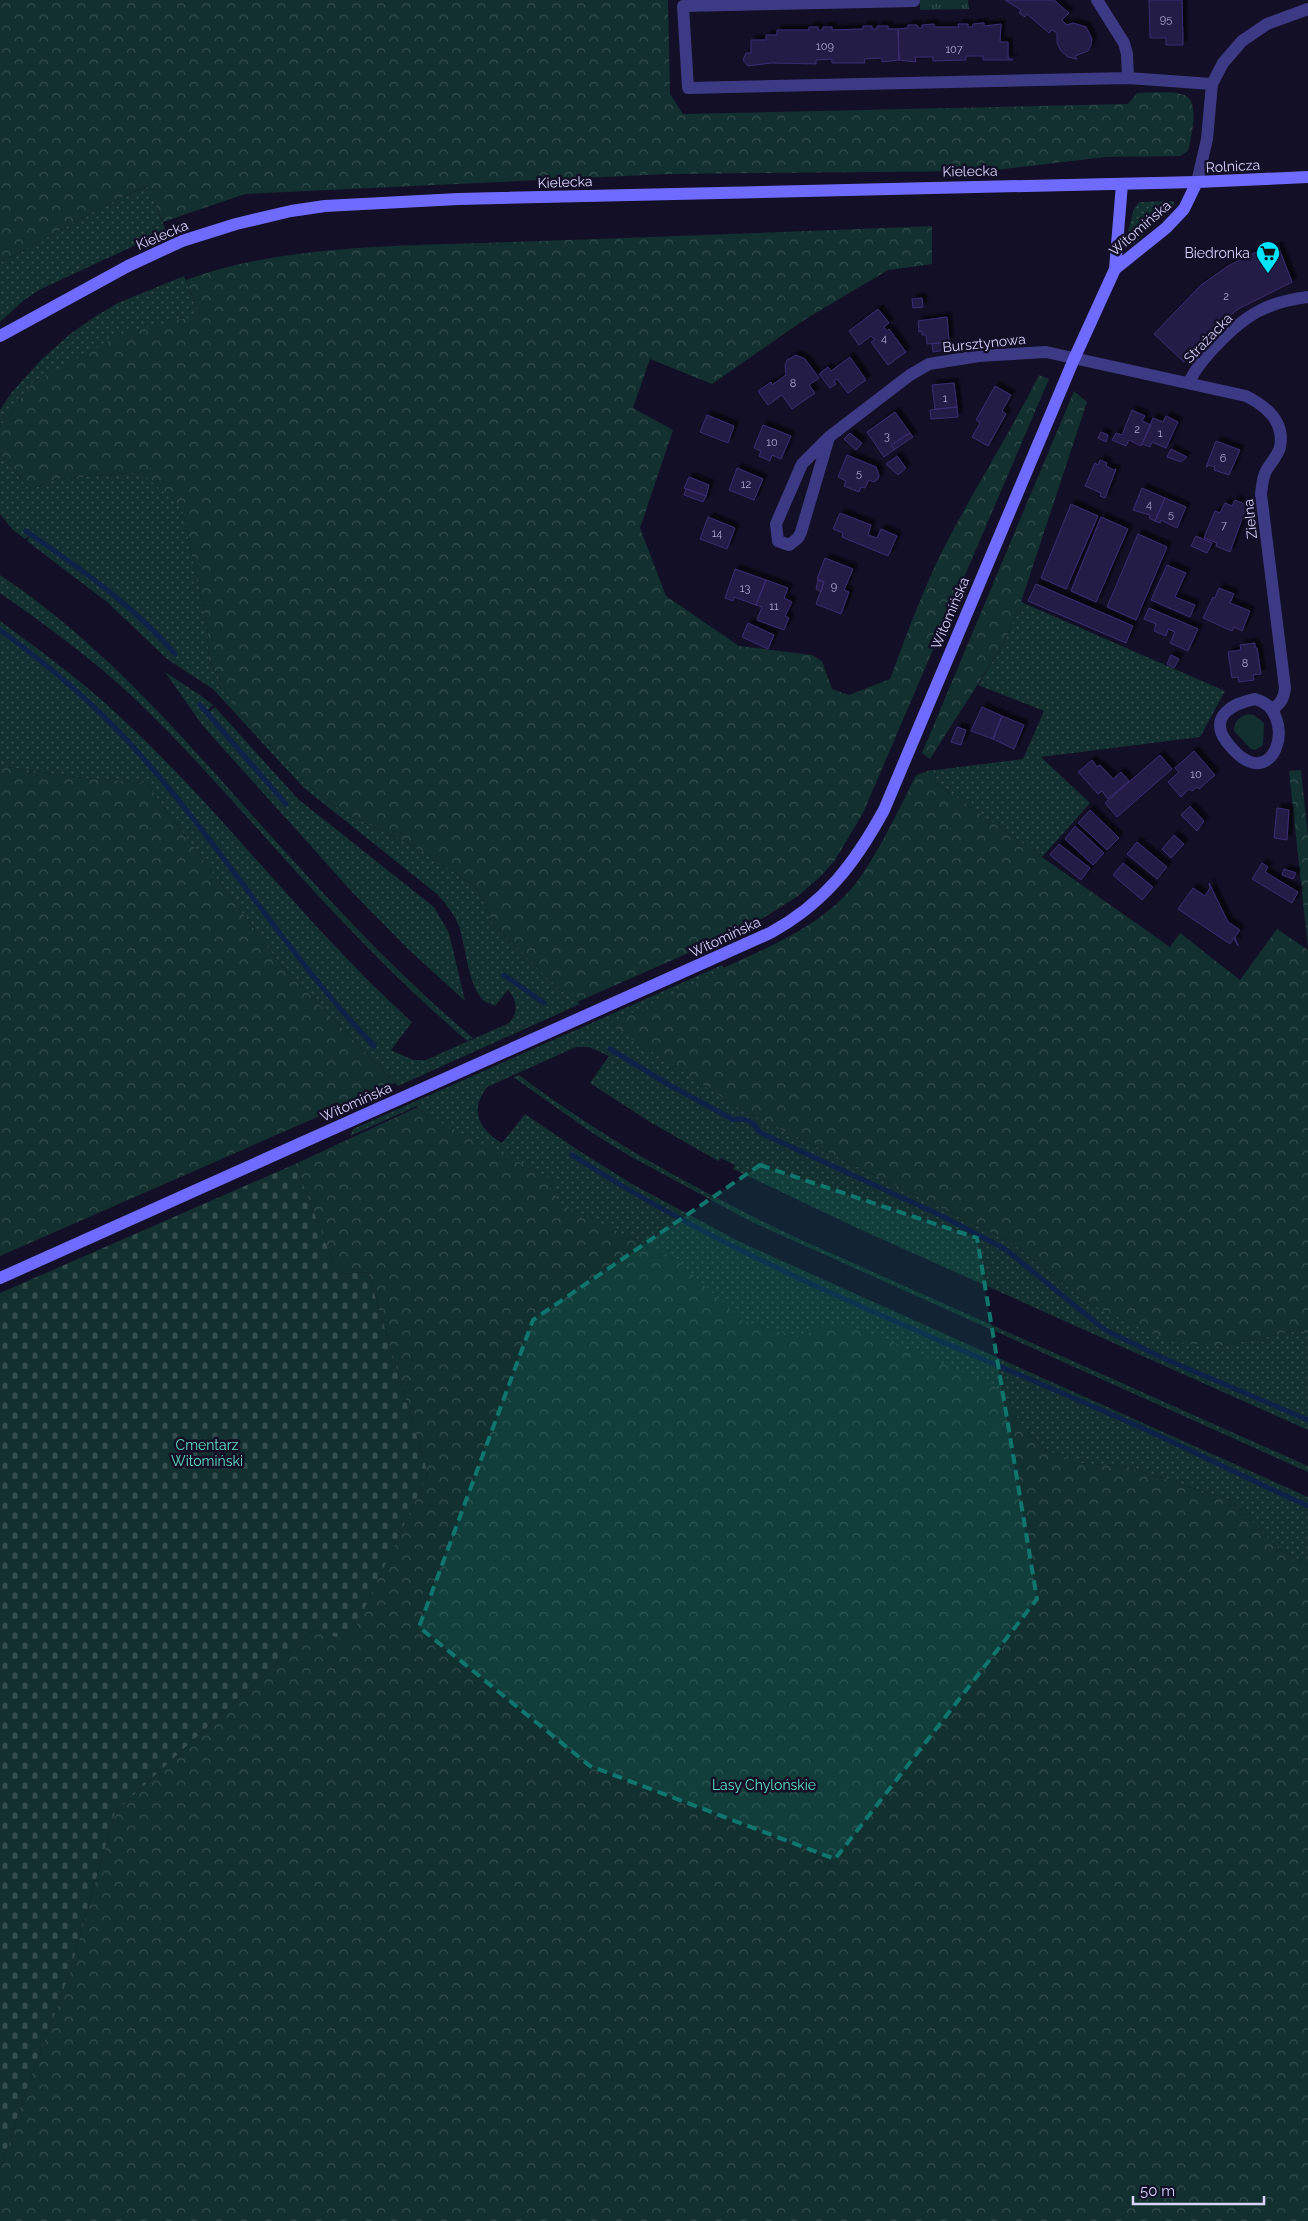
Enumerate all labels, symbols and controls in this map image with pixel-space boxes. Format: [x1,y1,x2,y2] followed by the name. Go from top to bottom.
[1160,13,1172,26] house number: 95
[816,40,834,53] house number: 109
[945,43,963,56] house number: 107
[1205,157,1261,175] street label: Rolnicza
[942,163,998,179] street label: Kielecka
[537,173,593,191] street label: Kielecka
[1106,197,1174,259] street label: Witomińska
[134,217,190,253] street label: Kielecka
[1255,240,1281,274] supermarket icon: Biedronka
[1184,245,1250,261] place label: Biedronka
[1223,290,1229,303] house number: 2
[1180,310,1236,366] street label: Strażacka
[942,331,1026,355] street label: Bursztynowa
[881,332,887,345] house number: 4
[790,377,796,390] house number: 8
[943,392,948,405] house number: 1
[1134,423,1140,436] house number: 2
[1158,427,1163,440] house number: 1
[884,430,890,443] house number: 3
[766,436,778,449] house number: 10
[1220,452,1227,465] house number: 6
[856,467,862,480] house number: 5
[741,478,751,491] house number: 12
[1146,498,1152,511] house number: 4
[1240,498,1260,540] street label: Zielna
[1168,508,1174,521] house number: 5
[1221,519,1227,532] house number: 7
[712,527,722,540] house number: 14
[928,575,972,651] street label: Witomińska
[831,580,837,593] house number: 9
[740,582,750,595] house number: 13
[769,600,779,613] house number: 11
[1242,657,1248,670] house number: 8
[1190,768,1202,781] house number: 10
[687,914,763,960] street label: Witomińska
[318,1079,394,1125] street label: Witomińska
[171,1437,243,1469] park label: Cmentarz Witomiński
[712,1777,816,1793] park label: Lasy Chylońskie
[1133,2174,1264,2206] scale bar
[1140,2182,1175,2200] text: 50 m

